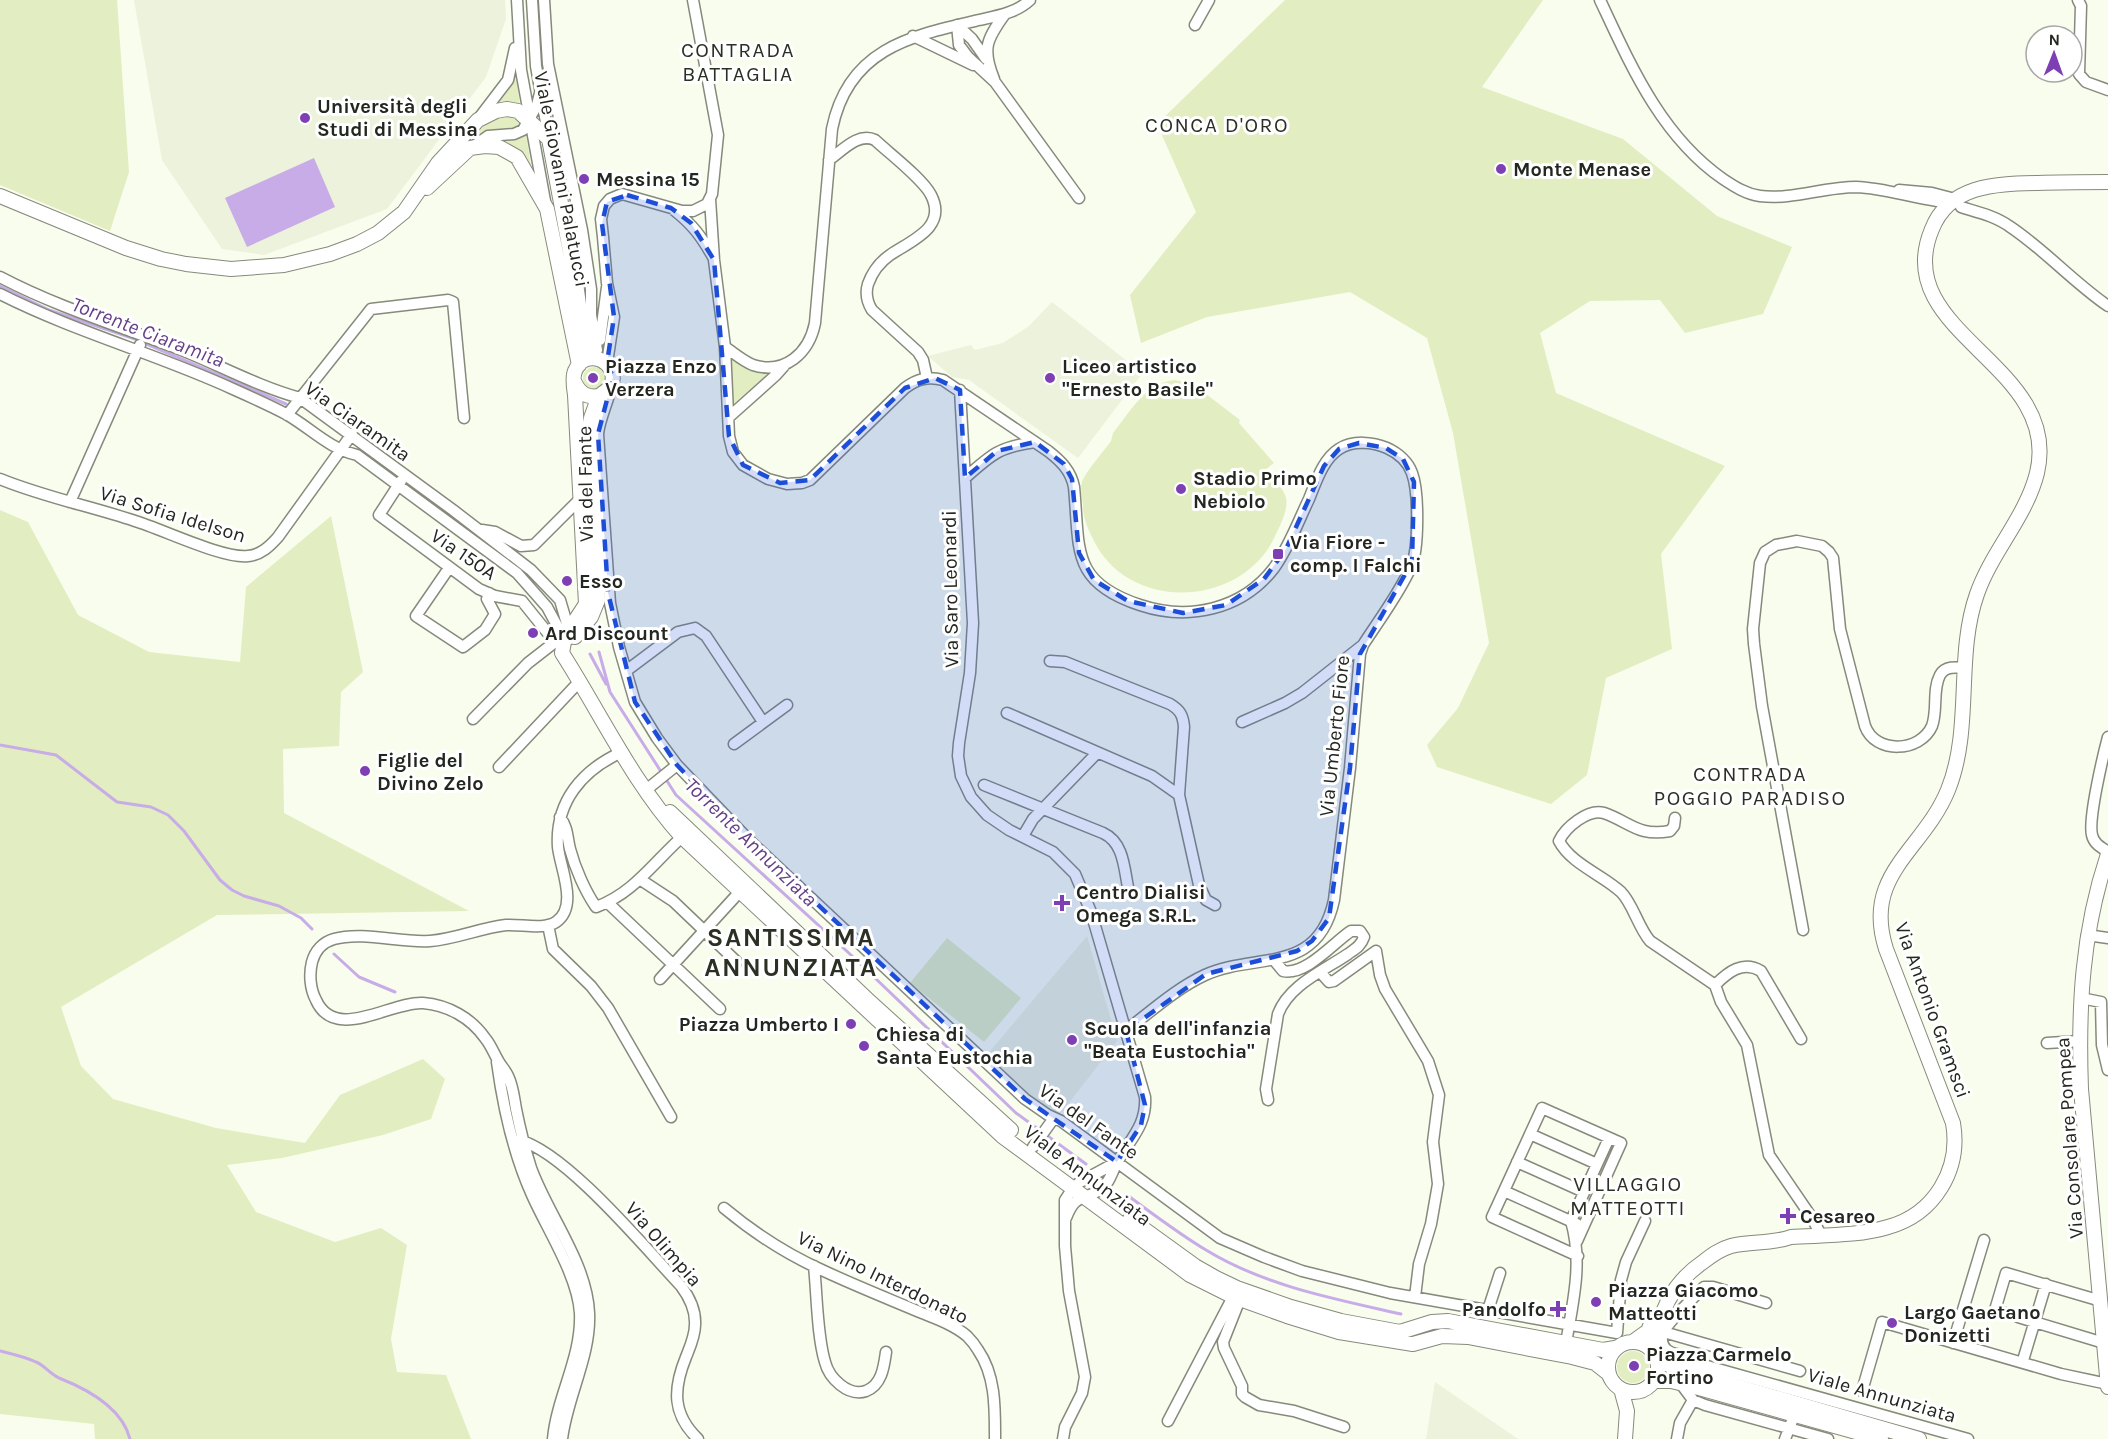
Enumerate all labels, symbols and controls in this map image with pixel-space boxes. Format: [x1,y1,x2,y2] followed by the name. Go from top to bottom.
[2024,24,2084,84] north arrow
[2048,30,2060,49] text: N
[681,38,795,86] district label: CONTRADA BATTAGLIA
[529,69,594,289] street label: Viale Giovanni Palatucci
[317,95,478,141] place label: Università degli Studi di Messina
[298,111,312,125] marker: Università degli Studi di Messina
[1145,113,1289,137] district label: CONCA D'ORO
[1513,158,1651,181] place label: Monte Menase
[1494,162,1508,176] marker: Monte Menase
[596,168,700,191] place label: Messina 15
[577,172,591,186] marker: Messina 15
[68,292,228,372] water label: Torrente Ciaramita
[605,355,717,401] place label: Piazza Enzo Verzera
[1062,355,1214,401] place label: Liceo artistico "Ernesto Basile"
[586,371,600,385] marker: Piazza Enzo Verzera
[1043,371,1057,385] marker: Liceo artistico "Ernesto Basile"
[300,377,415,466] street label: Via Ciaramita
[573,426,598,542] street label: Via del Fante
[1193,467,1317,513] place label: Stadio Primo Nebiolo
[97,481,249,548] street label: Via Sofia Idelson
[1174,482,1188,496] marker: Stadio Primo Nebiolo
[938,510,963,668] street label: Via Saro Leonardi
[427,524,501,585] street label: Via 150A
[1290,531,1421,577] place label: Via Fiore - comp. I Falchi
[1271,547,1285,561] marker: Via Fiore - comp. I Falchi
[579,570,623,593] place label: Esso
[560,574,574,588] marker: Esso
[545,622,668,645] place label: Ard Discount
[526,626,540,640] marker: Ard Discount
[1315,654,1354,818] street label: Via Umberto Fiore
[377,749,484,795] place label: Figlie del Divino Zelo
[1654,762,1846,810] district label: CONTRADA POGGIO PARADISO
[358,764,372,778] marker: Figlie del Divino Zelo
[680,773,822,911] water label: Torrente Annunziata
[1076,881,1206,927] place label: Centro Dialisi Omega S.R.L.
[1053,894,1071,912] marker: Centro Dialisi Omega S.R.L.
[1890,919,1975,1101] street label: Via Antonio Gramsci
[704,922,878,983] district label: SANTISSIMA ANNUNZIATA
[679,1013,839,1036] place label: Piazza Umberto I
[844,1017,858,1031] marker: Piazza Umberto I
[1084,1017,1271,1063] place label: Scuola dell'infanzia "Beata Eustochia"
[876,1023,1033,1069] place label: Chiesa di Santa Eustochia
[1065,1033,1079,1047] marker: Scuola dell'infanzia "Beata Eustochia"
[2051,1036,2088,1240] street label: Via Consolare Pompea
[857,1039,871,1053] marker: Chiesa di Santa Eustochia
[1034,1079,1143,1164] street label: Via del Fante
[1019,1120,1156,1231] street label: Viale Annunziata
[1570,1172,1686,1220] district label: VILLAGGIO MATTEOTTI
[621,1197,707,1291] street label: Via Olimpia
[1800,1205,1875,1228] place label: Cesareo
[1781,1209,1795,1223] marker: Cesareo
[794,1226,972,1329] street label: Via Nino Interdonato
[1608,1279,1758,1325] place label: Piazza Giacomo Matteotti
[1589,1295,1603,1309] marker: Piazza Giacomo Matteotti
[1462,1298,1546,1321] place label: Pandolfo
[1904,1301,2041,1347] place label: Largo Gaetano Donizetti
[1551,1302,1565,1316] marker: Pandolfo
[1885,1316,1899,1330] marker: Largo Gaetano Donizetti
[1646,1343,1792,1389] place label: Piazza Carmelo Fortino
[1627,1359,1641,1373] marker: Piazza Carmelo Fortino
[1805,1363,1959,1428] street label: Viale Annunziata

